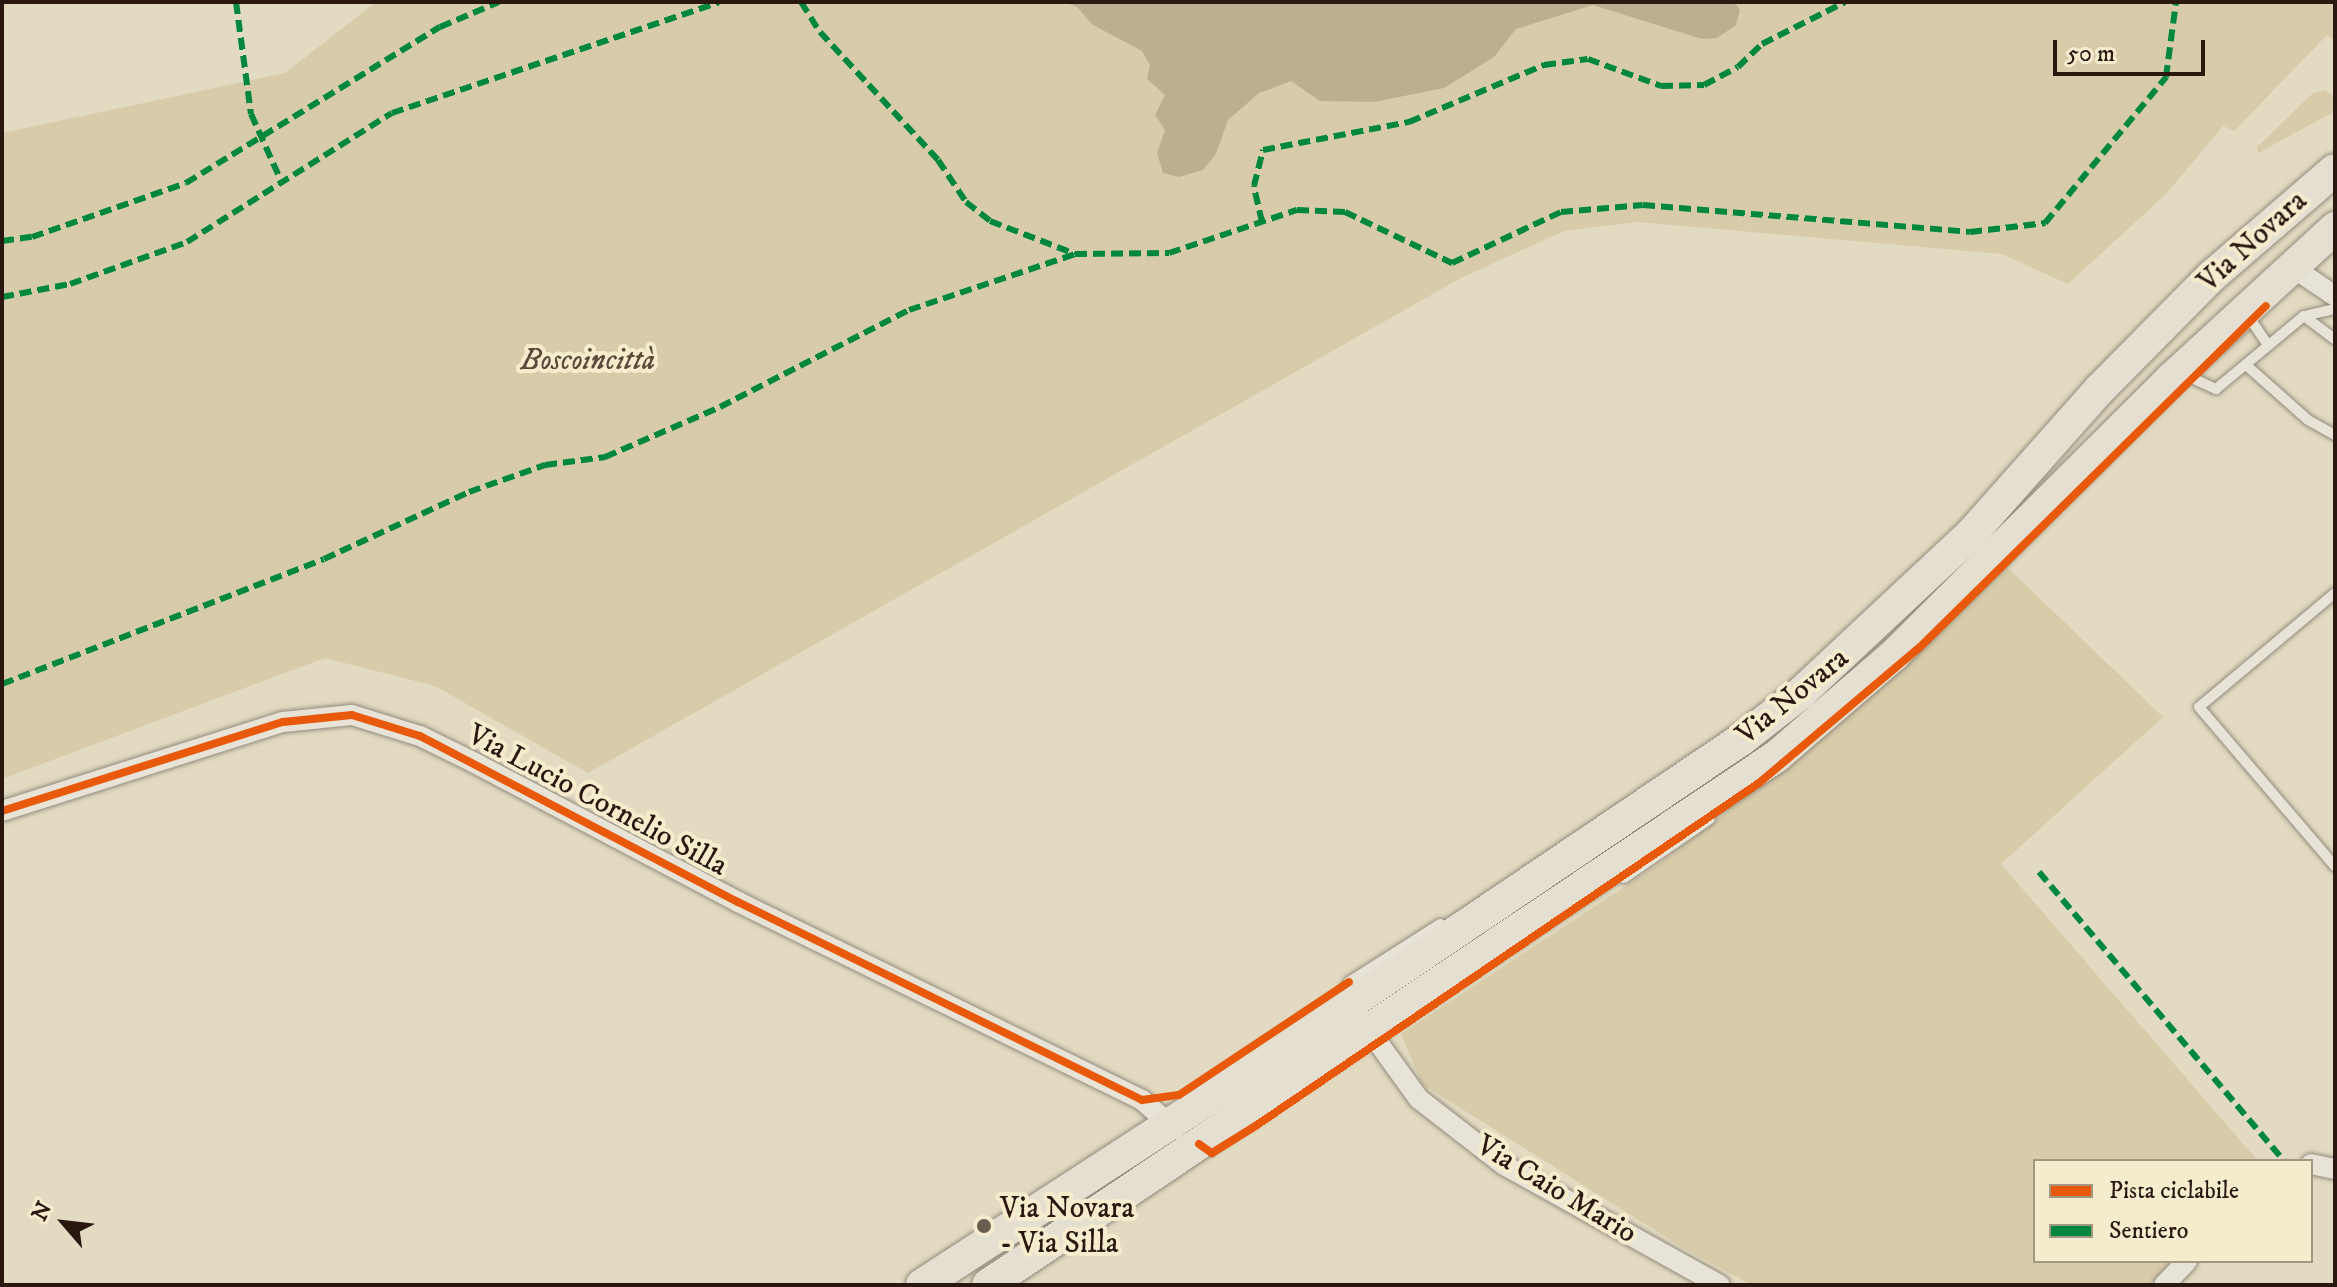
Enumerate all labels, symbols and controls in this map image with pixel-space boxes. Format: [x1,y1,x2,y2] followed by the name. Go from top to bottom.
[2057,24,2209,74] scale bar
[2067,39,2115,69] text: 50 m
[2191,184,2315,300] street label: Via Novara
[521,343,655,379] park label: Boscoincittà
[1730,641,1856,753] street label: Via Novara
[461,717,733,885] street label: Via Lucio Cornelio Silla
[1469,1128,1643,1252] street label: Via Caio Mario
[2033,1159,2313,1263] legend
[2109,1176,2239,1206] text: Pista ciclabile
[24,1183,104,1263] north arrow
[1000,1191,1134,1262] place label: Via Novara - Via Silla
[26,1197,59,1226] text: N
[2109,1216,2188,1246] text: Sentiero
[975,1217,993,1235] marker: Via Novara - Via Silla

